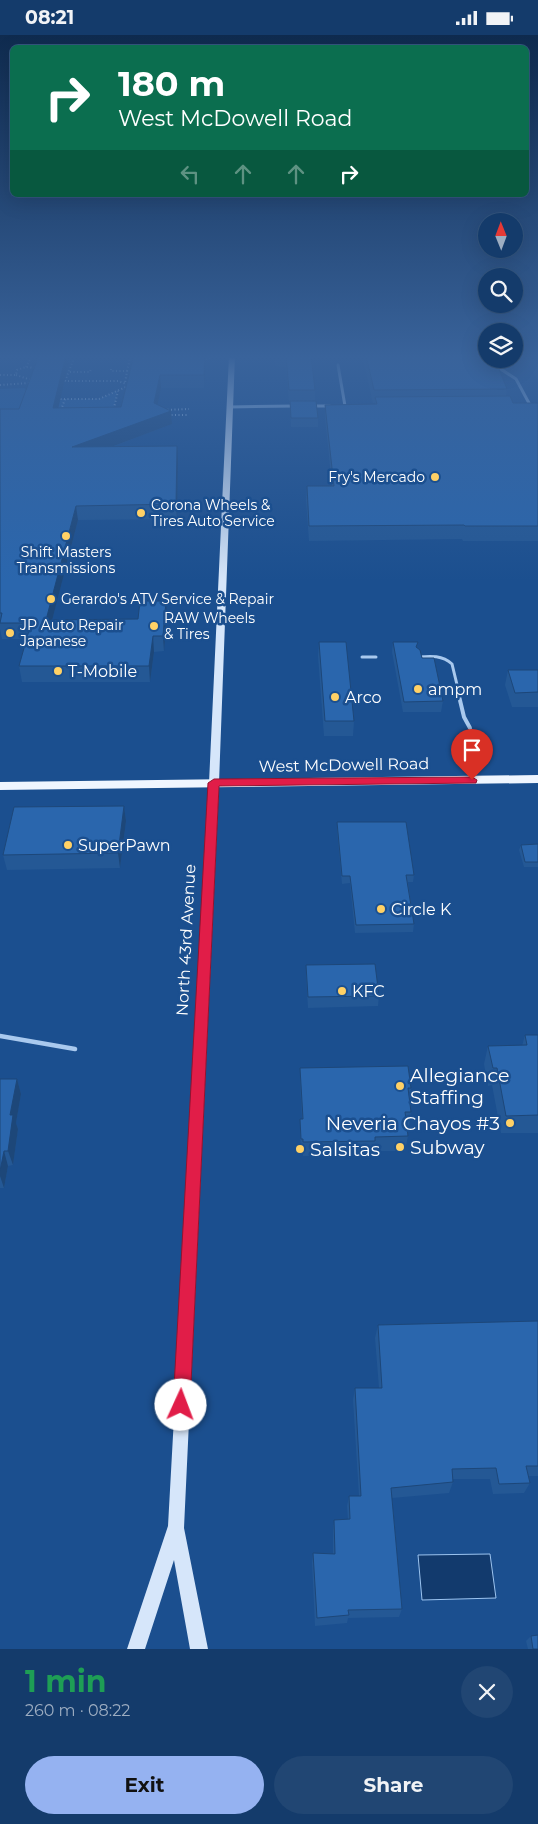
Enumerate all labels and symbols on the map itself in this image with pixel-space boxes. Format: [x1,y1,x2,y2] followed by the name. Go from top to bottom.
[478,213,522,257] north arrow
[328,468,425,486] place label: Fry's Mercado
[429,471,441,483] marker: Fry's Mercado
[151,496,275,530] place label: Corona Wheels & Tires Auto Service
[135,507,147,519] marker: Corona Wheels & Tires Auto Service
[60,530,72,542] marker: Shift Masters Transmissions
[17,543,115,577] place label: Shift Masters Transmissions
[61,590,275,608] place label: Gerardo's ATV Service & Repair
[45,593,57,605] marker: Gerardo's ATV Service & Repair
[164,609,255,643] place label: RAW Wheels & Tires
[19,616,124,650] place label: JP Auto Repair Japanese
[148,620,160,632] marker: RAW Wheels & Tires
[4,627,16,639] marker: JP Auto Repair Japanese
[68,662,137,681] place label: T-Mobile
[52,665,64,677] marker: T-Mobile
[428,680,482,699] place label: ampm
[412,683,424,695] marker: ampm
[345,688,382,707] place label: Arco
[329,691,341,703] marker: Arco
[451,729,493,780] pin
[259,754,429,776] street label: West McDowell Road
[78,836,171,855] place label: SuperPawn
[62,839,74,851] marker: SuperPawn
[173,864,199,1016] street label: North 43rd Avenue
[391,900,452,919] place label: Circle K
[375,903,387,915] marker: Circle K
[352,982,385,1001] place label: KFC
[336,985,348,997] marker: KFC
[410,1064,510,1109] place label: Allegiance Staffing
[394,1080,406,1092] marker: Allegiance Staffing
[326,1112,500,1135] place label: Neveria Chayos #3
[504,1117,516,1129] marker: Neveria Chayos #3
[410,1136,485,1159] place label: Subway
[310,1138,380,1161] place label: Salsitas
[394,1141,406,1153] marker: Subway
[294,1143,306,1155] marker: Salsitas
[154,1378,206,1430] position arrow

